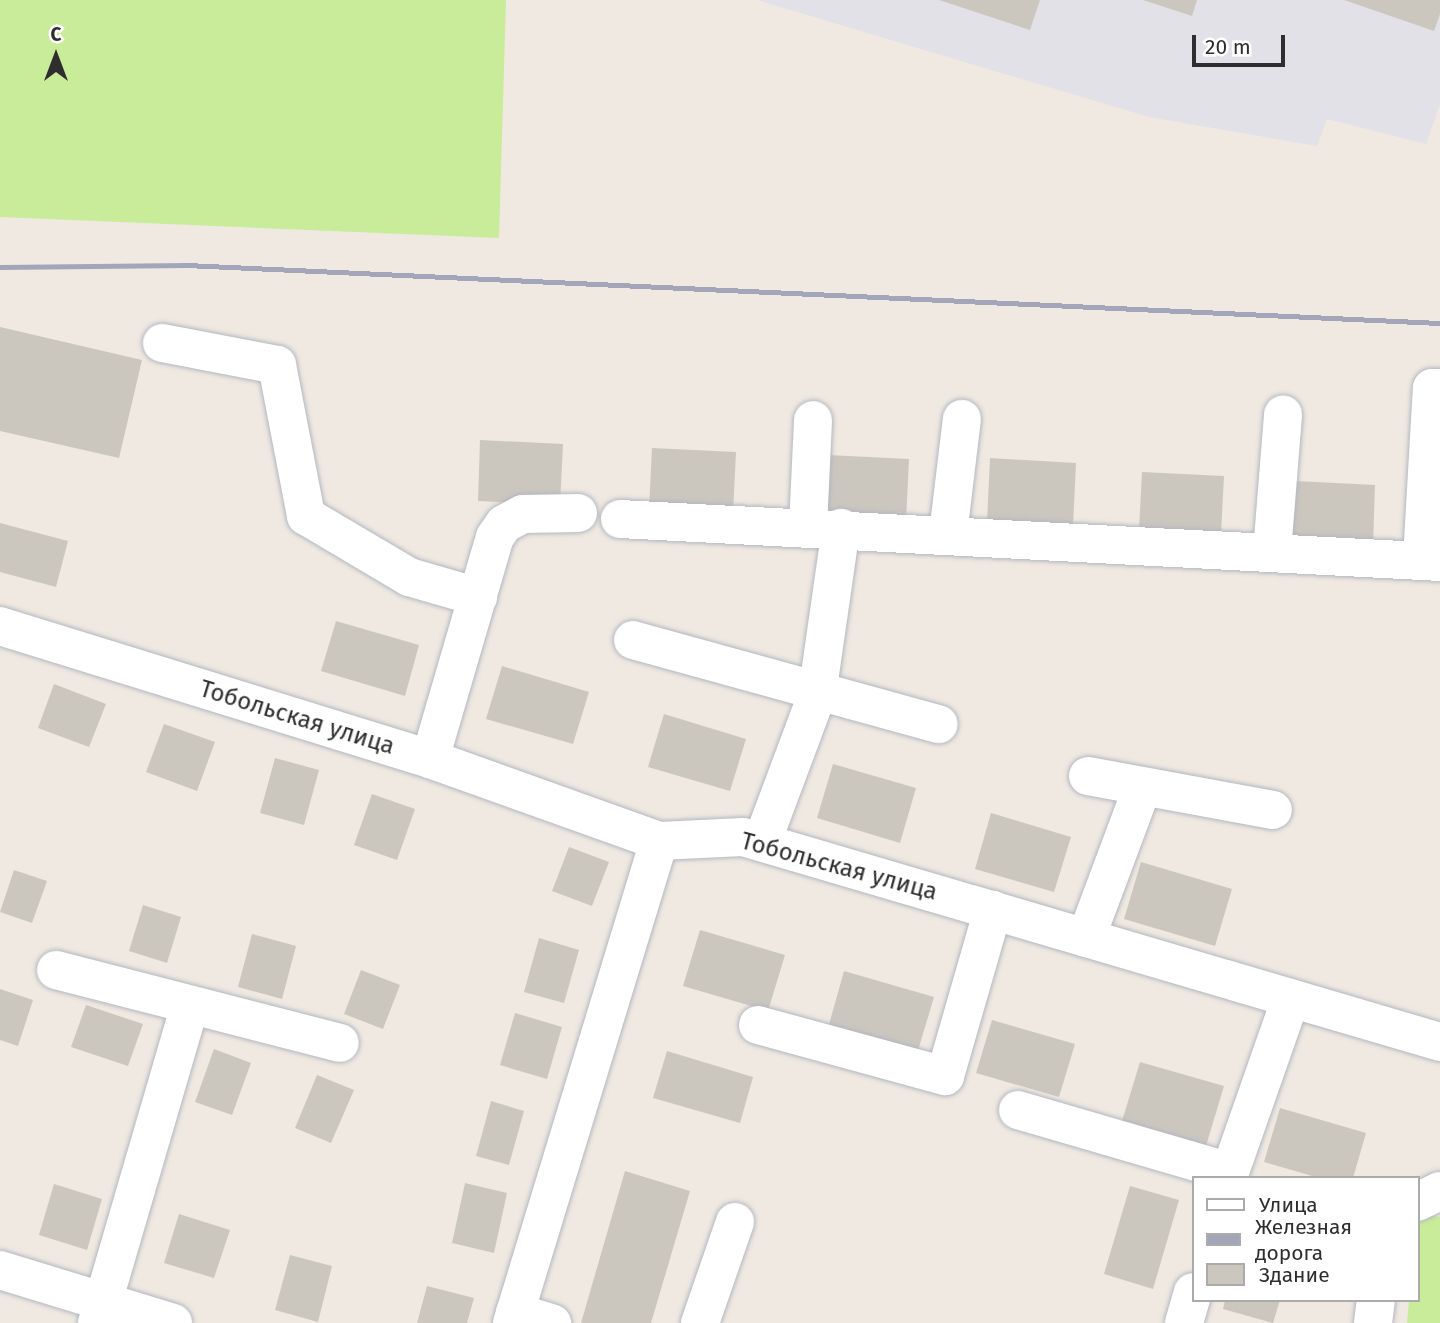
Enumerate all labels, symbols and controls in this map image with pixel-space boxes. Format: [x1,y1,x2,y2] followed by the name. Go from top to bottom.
[21,21,91,91] north arrow
[1195,21,1288,65] scale bar
[51,23,61,46] text: С
[1205,34,1251,60] text: 20 m
[196,675,398,761] street label: Тобольская улица
[738,827,940,907] street label: Тобольская улица
[1192,1176,1419,1302] legend
[1259,1192,1318,1218] text: Улица
[1255,1214,1352,1266] text: Железная дорога
[1259,1262,1330,1288] text: Здание

